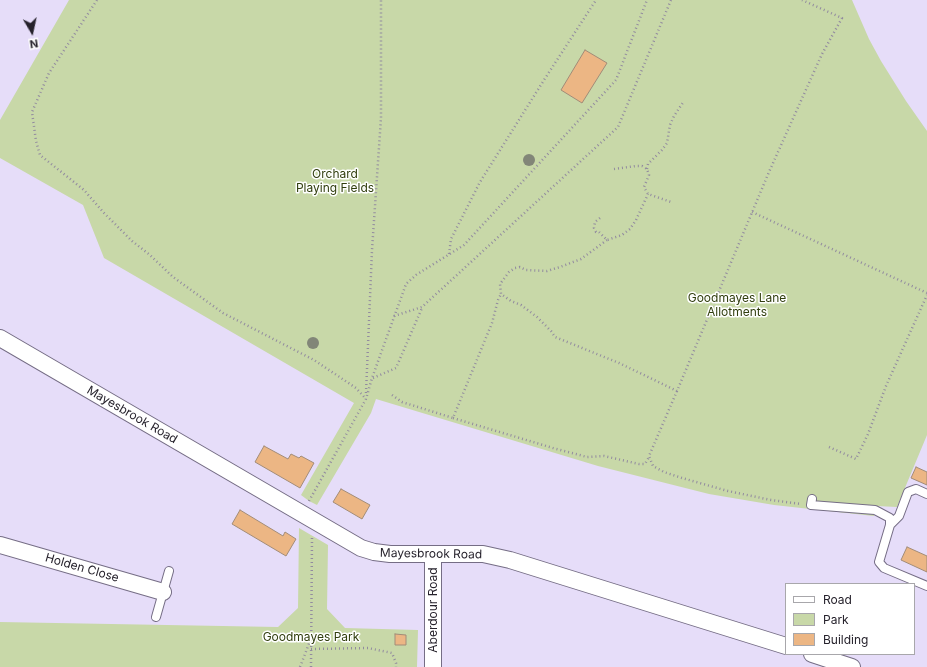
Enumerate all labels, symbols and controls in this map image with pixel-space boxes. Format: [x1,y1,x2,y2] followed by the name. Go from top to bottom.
[12,12,52,52] north arrow
[29,36,39,51] text: N
[296,167,374,195] park label: Orchard Playing Fields
[688,291,786,319] park label: Goodmayes Lane Allotments
[84,383,180,447] street label: Mayesbrook Road
[380,546,482,562] street label: Mayesbrook Road
[43,551,121,585] street label: Holden Close
[426,567,440,653] street label: Aberdour Road
[785,583,915,655] legend
[823,592,852,607] text: Road
[823,612,849,627] text: Park
[263,630,359,644] park label: Goodmayes Park
[823,632,868,647] text: Building

